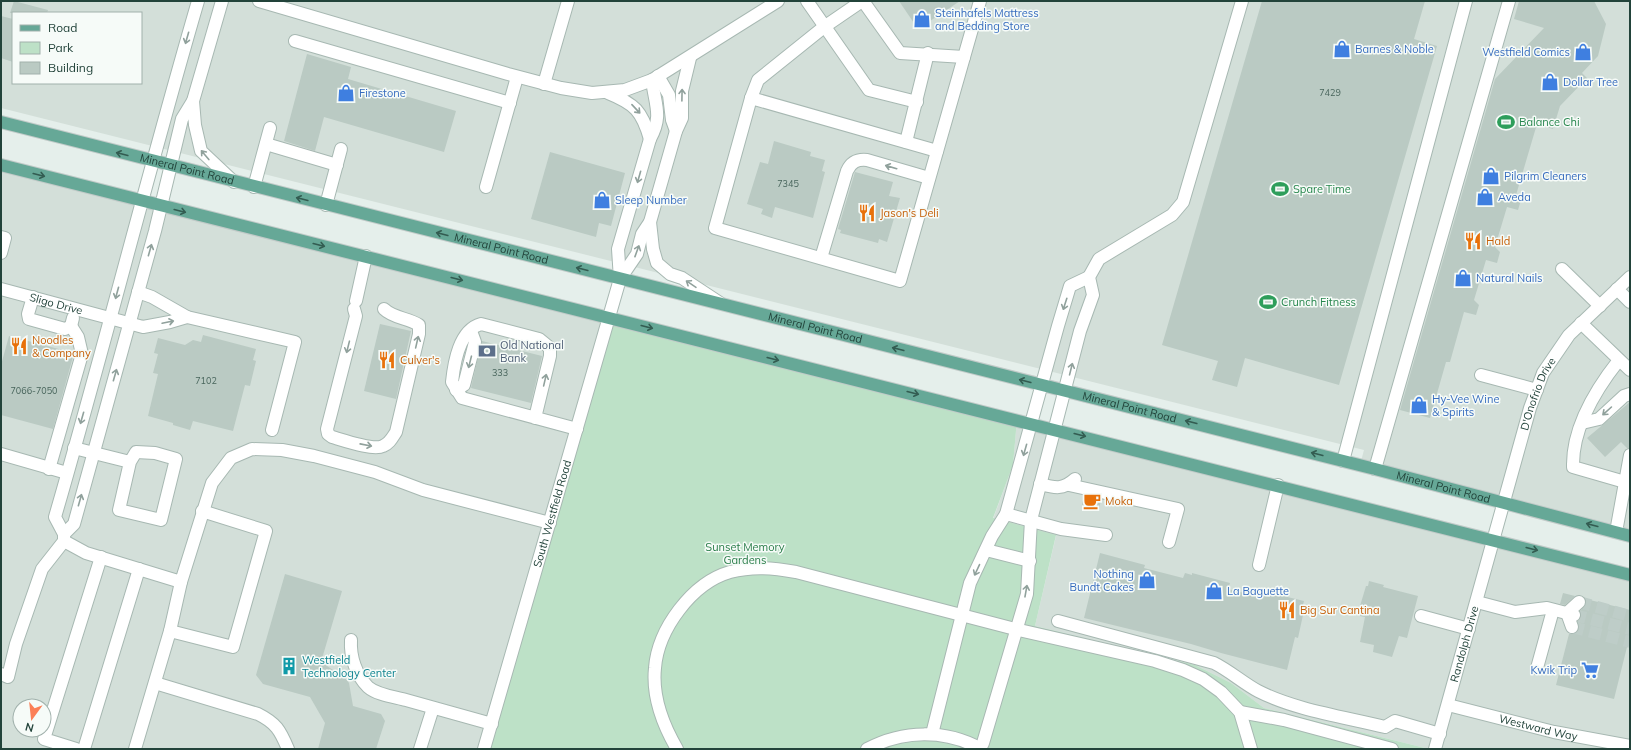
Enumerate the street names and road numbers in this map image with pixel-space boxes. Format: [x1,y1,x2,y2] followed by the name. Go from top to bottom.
[139,150,236,188] street label: Mineral Point Road
[453,230,550,267] street label: Mineral Point Road
[28,290,84,318] street label: Sligo Drive
[767,309,864,346] street label: Mineral Point Road
[1517,354,1559,432] street label: D'Onofrio Drive
[1081,388,1178,426] street label: Mineral Point Road
[530,458,574,569] street label: South Westfield Road
[1395,468,1492,506] street label: Mineral Point Road
[1447,604,1482,684] street label: Randolph Drive
[1497,711,1579,743] street label: Westward Way

